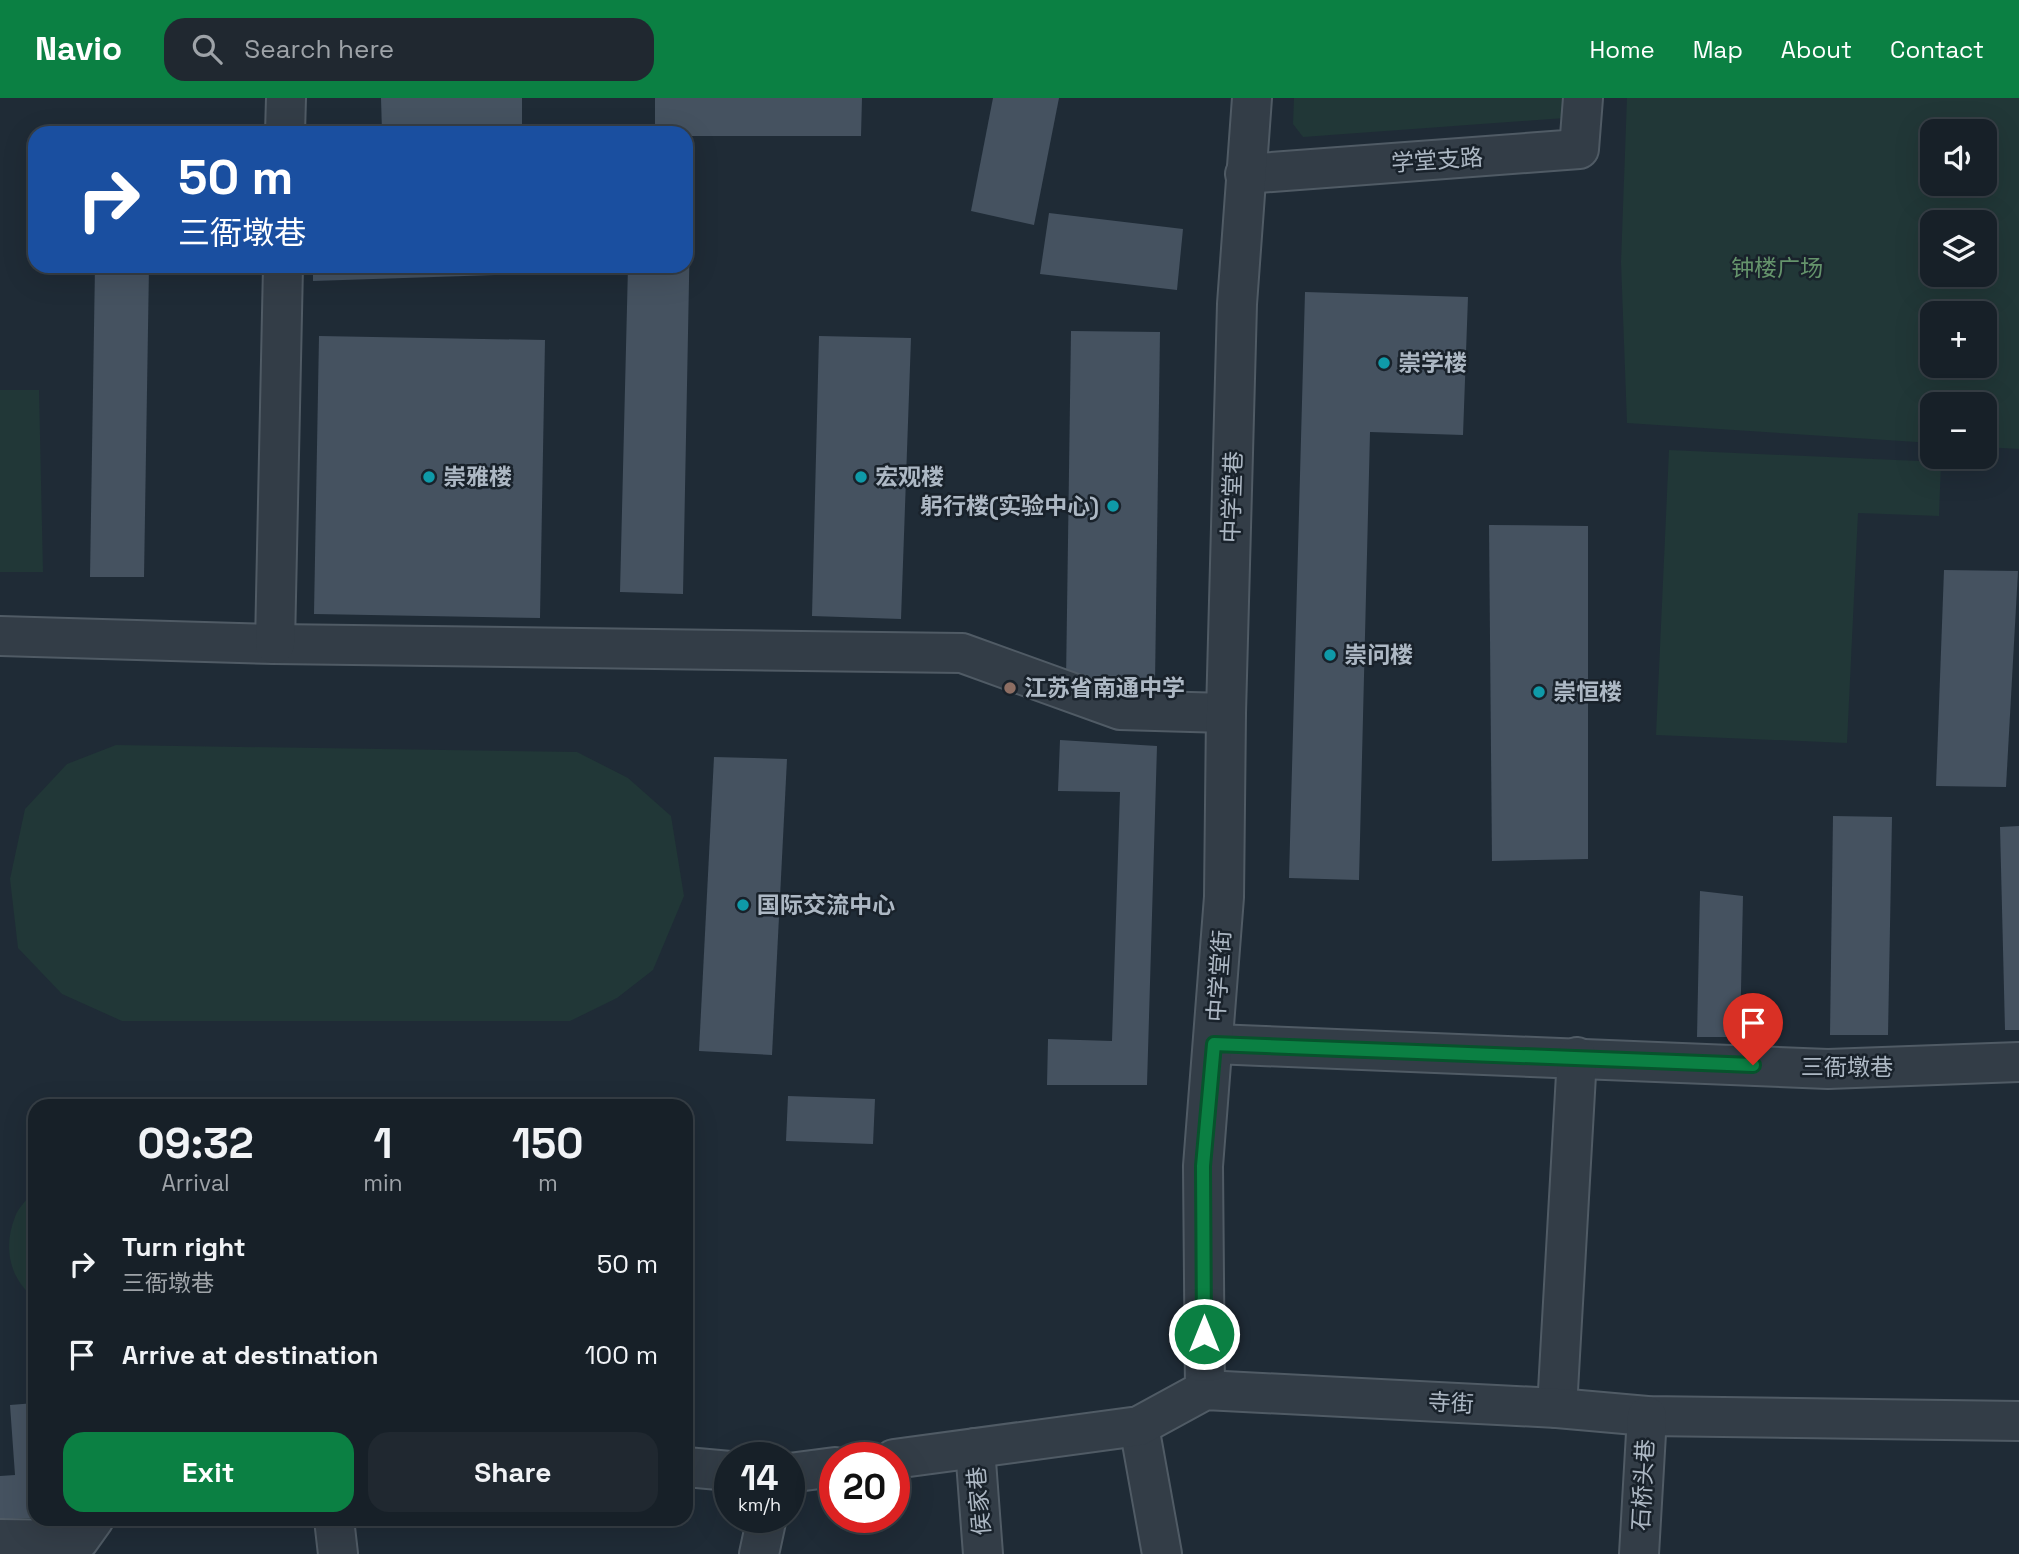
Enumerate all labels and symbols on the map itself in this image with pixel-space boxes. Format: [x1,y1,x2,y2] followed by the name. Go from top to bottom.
[1390,142,1484,178] street label: 学堂支路
[1731,253,1823,283] park label: 钟楼广场
[1398,348,1467,378] place label: 崇学楼
[1376,355,1392,371] marker: 崇学楼
[1215,451,1249,543] street label: 中学堂巷
[443,462,512,492] place label: 崇雅楼
[875,462,944,492] place label: 宏观楼
[421,469,437,485] marker: 崇雅楼
[853,469,869,485] marker: 宏观楼
[920,491,1099,521] place label: 躬行楼(实验中心)
[1105,498,1121,514] marker: 躬行楼(实验中心)
[1344,640,1413,670] place label: 崇问楼
[1322,647,1338,663] marker: 崇问楼
[1024,673,1185,703] place label: 江苏省南通中学
[1553,677,1622,707] place label: 崇恒楼
[1002,680,1018,696] marker: 江苏省南通中学
[1531,684,1547,700] marker: 崇恒楼
[757,890,895,920] place label: 国际交流中心
[735,897,751,913] marker: 国际交流中心
[1201,929,1237,1023] street label: 中学堂街
[1723,993,1783,1065] pin
[1801,1052,1893,1082] street label: 三衙墩巷
[1167,1297,1241,1371] position arrow
[1427,1387,1475,1419] street label: 寺街
[1626,1438,1660,1532] street label: 石桥头巷
[819,1442,910,1533] speed limit sign: 20
[961,1465,997,1537] street label: 侯家巷

